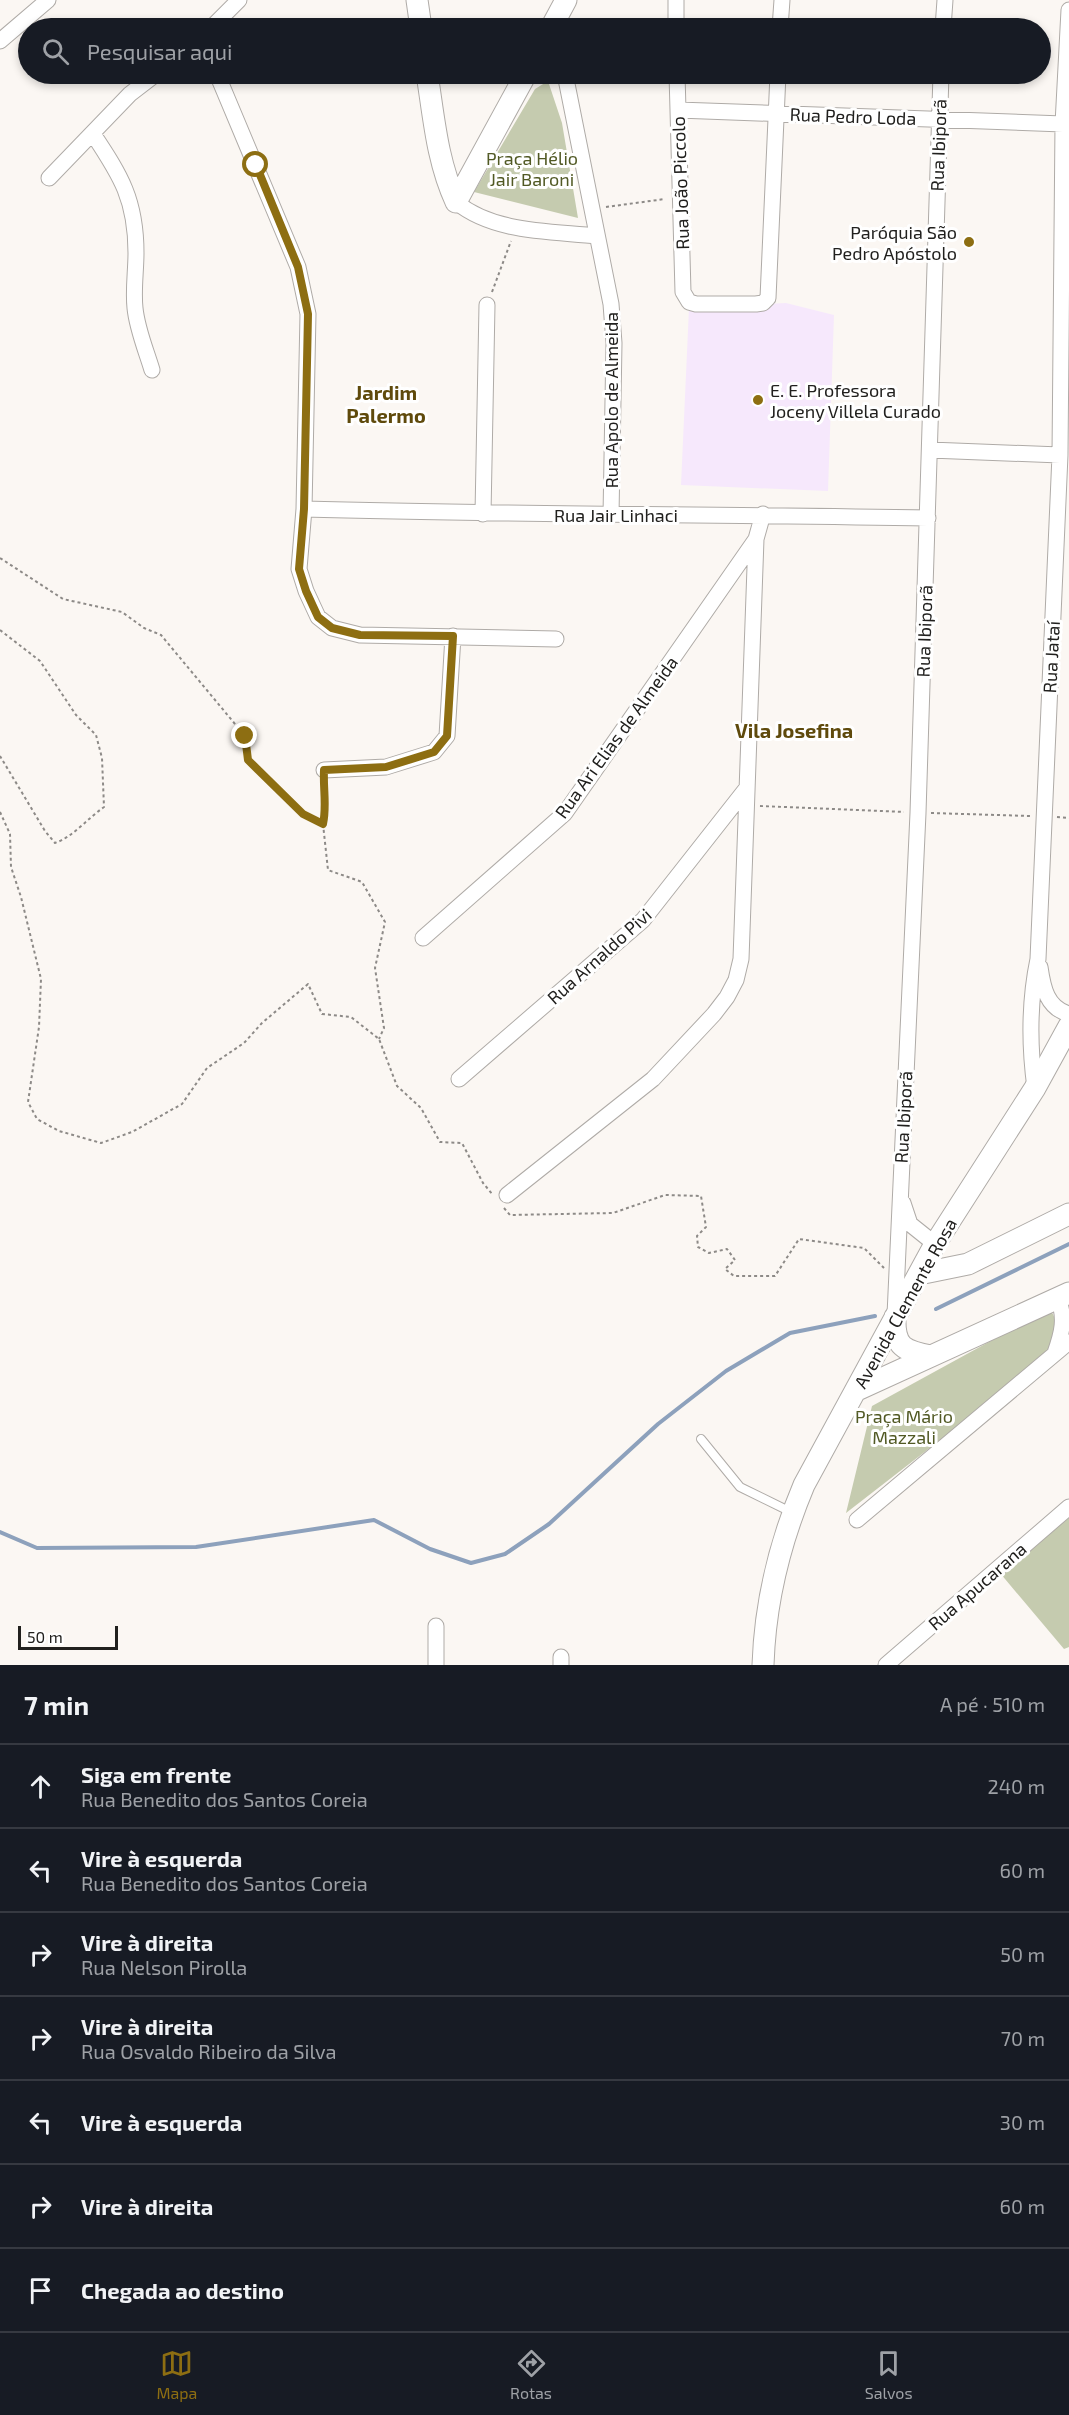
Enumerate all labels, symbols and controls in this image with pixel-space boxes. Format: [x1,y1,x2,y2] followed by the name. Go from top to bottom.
[18,18,1051,84] search box
[39,35,72,68] icon: search
[87,38,233,64] text: Pesquisar aqui
[925,98,951,192] street label: Rua Ibiporã
[789,103,917,129] street label: Rua Pedro Loda
[667,116,693,250] street label: Rua João Piccolo
[486,147,578,190] park label: Praça Hélio Jair Baroni
[242,151,268,177] route start
[832,221,957,264] place label: Paróquia São Pedro Apóstolo
[962,235,976,249] marker: Paróquia São Pedro Apóstolo
[600,312,622,488] street label: Rua Apolo de Almeida
[770,379,941,422] place label: E. E. Professora Joceny Villela Curado
[346,380,426,427] district label: Jardim Palermo
[751,393,765,407] marker: E. E. Professora Joceny Villela Curado
[554,504,678,526] street label: Rua Jair Linhaci
[911,584,937,678] street label: Rua Ibiporã
[1038,620,1064,694] street label: Rua Jataí
[550,652,682,822] street label: Rua Ari Elias de Almeida
[735,718,853,742] district label: Vila Josefina
[231,722,257,748] route end
[542,903,656,1009] street label: Rua Arnaldo Pivi
[890,1070,916,1164] street label: Rua Ibiporã
[849,1214,961,1392] street label: Avenida Clemente Rosa
[855,1405,953,1448] park label: Praça Mário Mazzali
[923,1537,1031,1635] street label: Rua Apucarana
[18,1623,118,1650] scale bar
[27,1627,63,1646] text: 50 m
[24,1689,89,1720] text: 7 min
[940,1692,1045,1716] text: A pé · 510 m
[81,1761,231,1787] text: Siga em frente
[24,1770,57,1803] icon: ahead
[987,1774,1045,1798] text: 240 m
[81,1787,368,1811] text: Rua Benedito dos Santos Coreia
[81,1845,242,1871] text: Vire à esquerda
[24,1854,57,1887] icon: left
[1000,1858,1045,1882] text: 60 m
[81,1871,368,1895] text: Rua Benedito dos Santos Coreia
[81,1929,213,1955] text: Vire à direita
[24,1938,57,1971] icon: right
[1000,1942,1045,1966] text: 50 m
[81,1955,247,1979] text: Rua Nelson Pirolla
[81,2013,213,2039] text: Vire à direita
[24,2022,57,2055] icon: right
[1001,2026,1045,2050] text: 70 m
[81,2039,336,2063] text: Rua Osvaldo Ribeiro da Silva
[24,2106,57,2139] icon: left
[81,2109,242,2135] text: Vire à esquerda
[1000,2110,1045,2134] text: 30 m
[24,2190,57,2223] icon: right
[81,2193,213,2219] text: Vire à direita
[1000,2194,1045,2218] text: 60 m
[24,2274,57,2307] icon: arrive
[81,2277,284,2303] text: Chegada ao destino
[156,2347,197,2402] tab: Mapa
[510,2347,552,2402] tab: Rotas
[865,2347,913,2402] tab: Salvos

